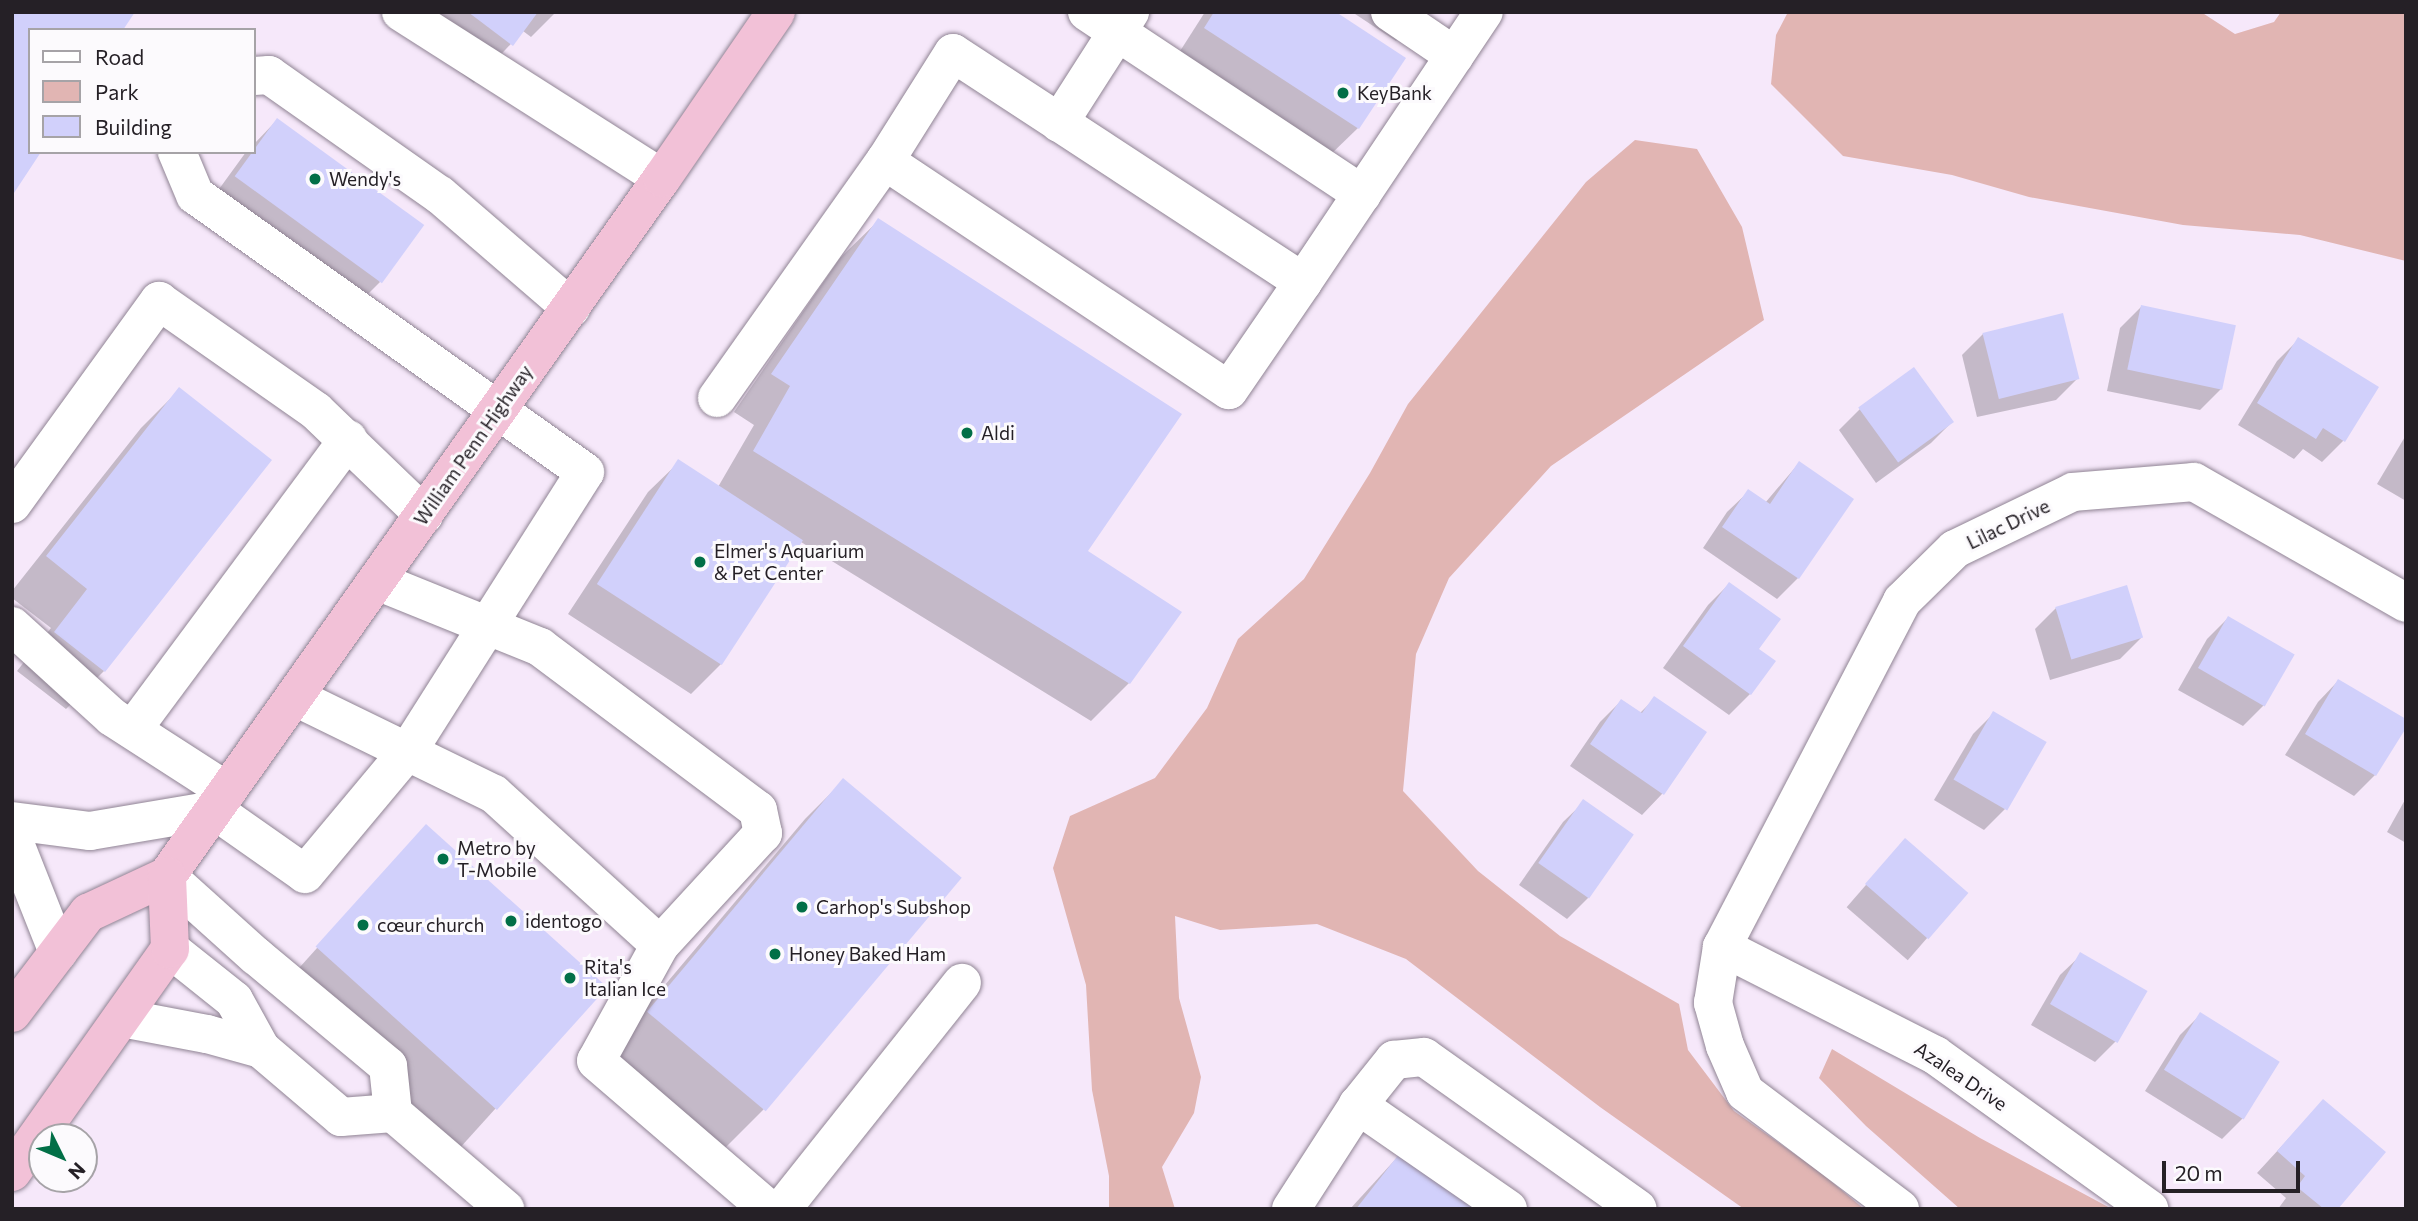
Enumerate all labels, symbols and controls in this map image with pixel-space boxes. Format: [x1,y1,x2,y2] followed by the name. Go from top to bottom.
[28,28,256,154] legend
[95,44,144,69] text: Road
[95,79,139,104] text: Park
[1357,82,1432,104] place label: KeyBank
[1335,85,1351,101] marker: KeyBank
[95,114,172,139] text: Building
[329,168,401,190] place label: Wendy's
[307,171,323,187] marker: Wendy's
[409,360,537,530] street label: William Penn Highway
[981,422,1015,444] place label: Aldi
[959,425,975,441] marker: Aldi
[1963,494,2053,554] street label: Lilac Drive
[714,540,864,584] place label: Elmer's Aquarium & Pet Center
[692,554,708,570] marker: Elmer's Aquarium & Pet Center
[457,837,537,881] place label: Metro by T-Mobile
[435,851,451,867] marker: Metro by T-Mobile
[816,896,971,918] place label: Carhop's Subshop
[794,899,810,915] marker: Carhop's Subshop
[525,910,602,932] place label: identogo
[503,913,519,929] marker: identogo
[377,914,484,936] place label: cœur church
[355,917,371,933] marker: cœur church
[789,943,946,965] place label: Honey Baked Ham
[767,946,783,962] marker: Honey Baked Ham
[584,956,666,1000] place label: Rita's Italian Ice
[562,970,578,986] marker: Rita's Italian Ice
[1910,1037,2012,1115] street label: Azalea Drive
[28,1123,98,1193] north arrow
[2166,1148,2304,1192] scale bar
[64,1158,91,1184] text: N
[2175,1160,2223,1185] text: 20 m

